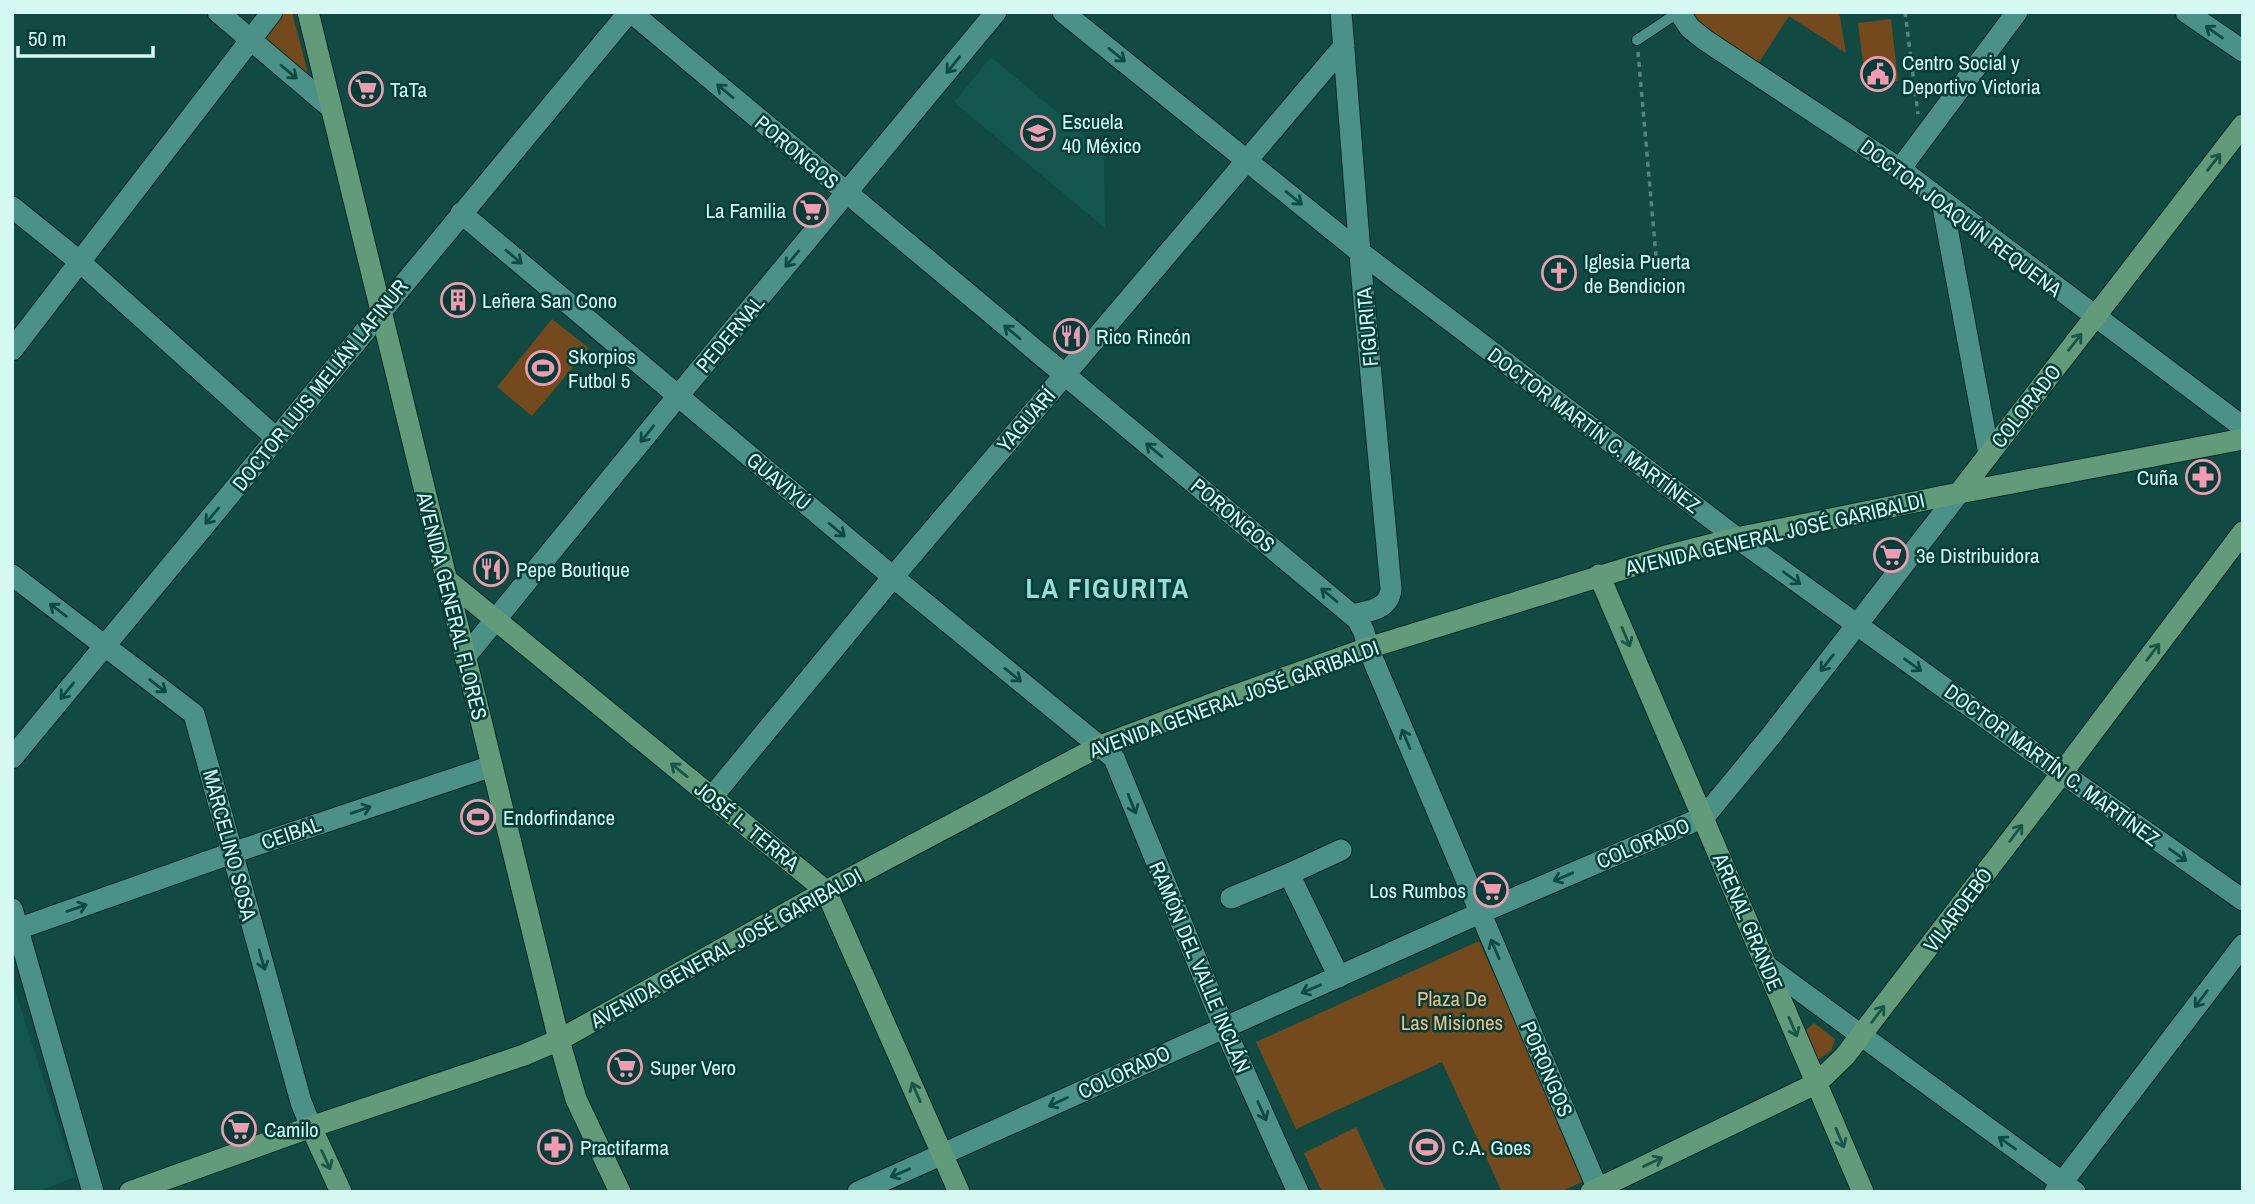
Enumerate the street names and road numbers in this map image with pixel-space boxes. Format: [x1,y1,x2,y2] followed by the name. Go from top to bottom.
[749,108,845,196] street label: PORONGOS
[1854,133,2068,304] street label: DOCTOR JOAQUÍN REQUENA
[225,273,415,497] street label: DOCTOR LUIS MELIÁN LAFINUR
[1349,286,1385,368] street label: FIGURITA
[689,289,771,379] street label: PEDERNAL
[1482,340,1707,520] street label: DOCTOR MARTÍN C. MARTÍNEZ
[1984,358,2068,454] street label: COLORADO
[990,382,1062,458] street label: YAGUARÍ
[740,445,818,517] street label: GUAVIYÚ
[1185,471,1281,559] street label: PORONGOS
[1622,485,1927,583] street label: AVENIDA GENERAL JOSÉ GARIBALDI
[409,488,494,723] street label: AVENIDA GENERAL FLORES
[1084,633,1383,765] street label: AVENIDA GENERAL JOSÉ GARIBALDI
[1939,677,2166,853] street label: DOCTOR MARTÍN C. MARTÍNEZ
[196,766,264,924] street label: MARCELINO SOSA
[689,775,806,878] street label: JOSÉ L. TERRA
[257,809,325,857] street label: CEIBAL
[1592,810,1694,876] street label: COLORADO
[1706,848,1790,995] street label: ARENAL GRANDE
[1142,857,1258,1077] street label: RAMÓN DEL VALLE INCLÁN
[584,861,867,1035] street label: AVENIDA GENERAL JOSÉ GARIBALDI
[1917,862,1999,958] street label: VILARDEBÓ
[1514,1017,1580,1121] street label: PORONGOS
[1073,1038,1175,1106] street label: COLORADO

